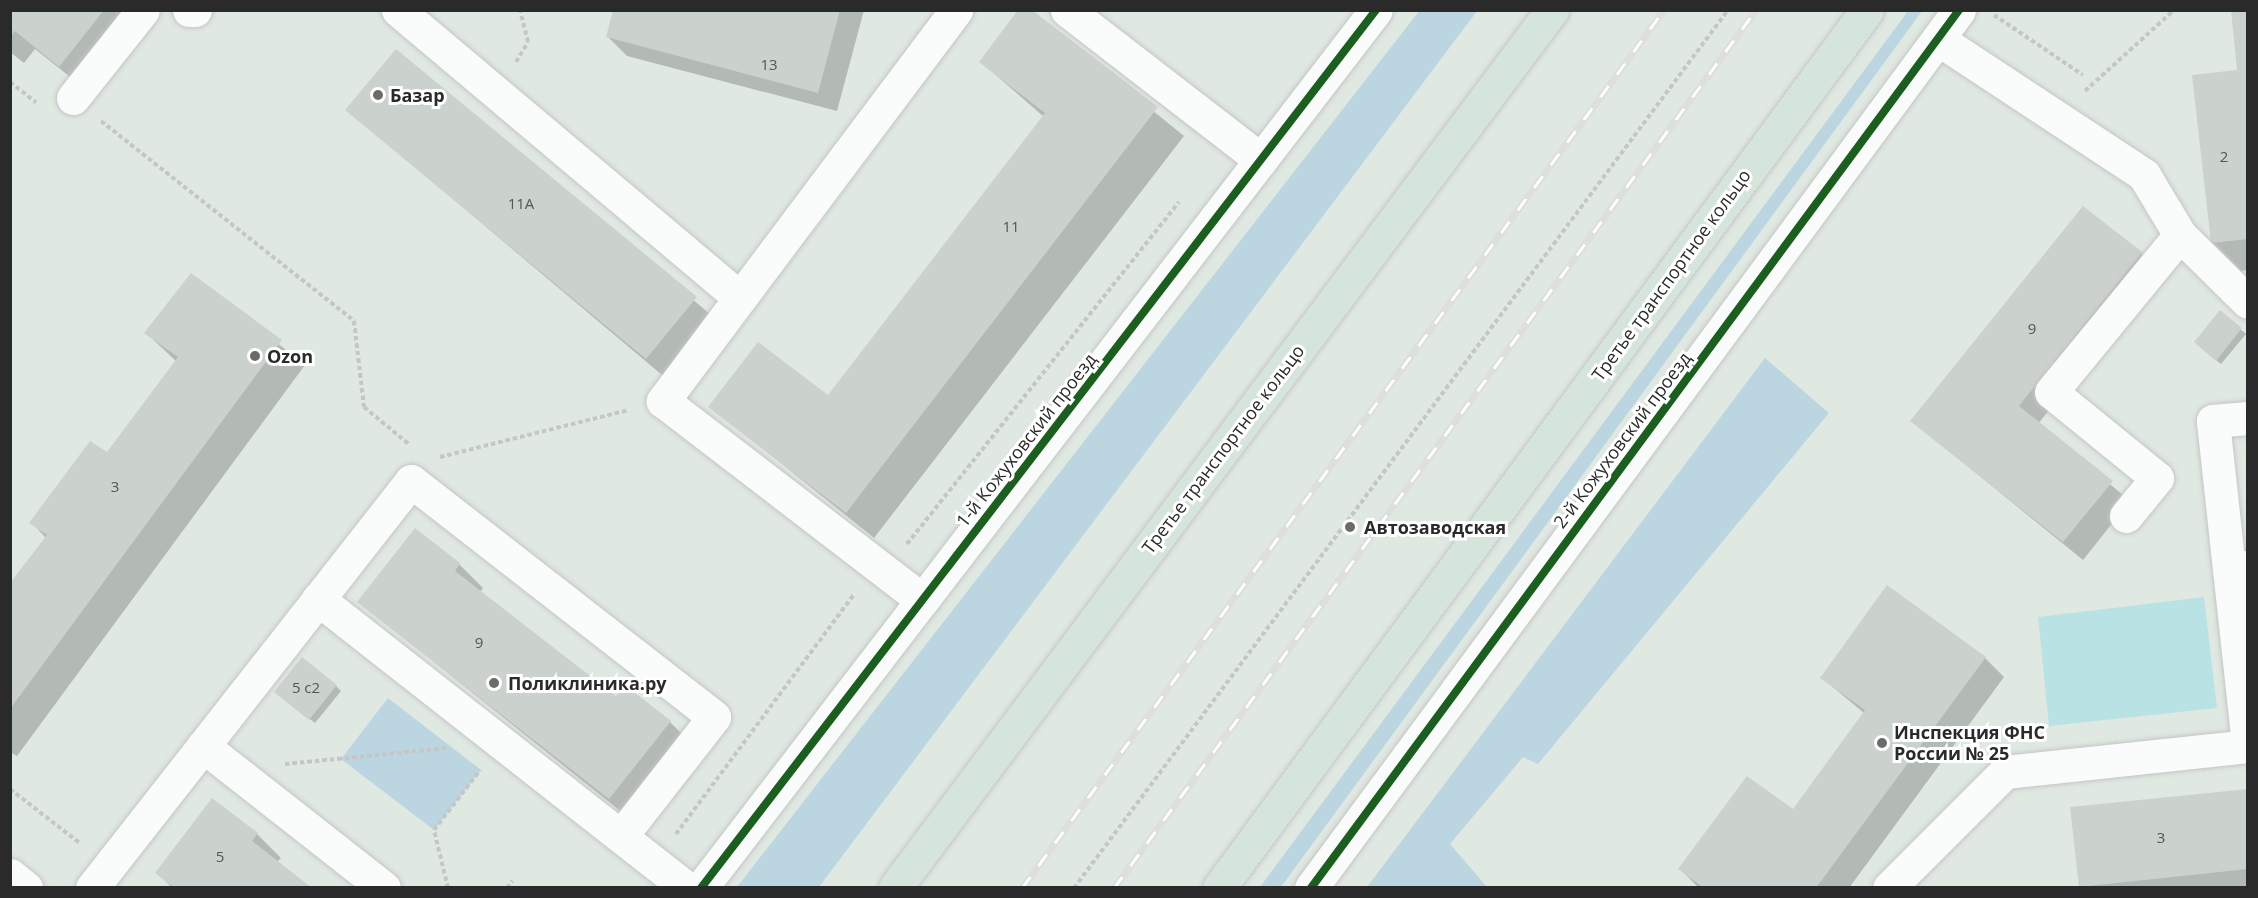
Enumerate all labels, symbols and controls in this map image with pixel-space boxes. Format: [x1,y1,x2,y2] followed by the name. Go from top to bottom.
[760,56,778,74] house number: 13
[390,84,445,106] place label: Базар
[371,88,385,102] marker: Базар
[2220,148,2228,166] house number: 2
[1587,165,1755,385] street label: Третье транспортное кольцо
[508,195,534,213] house number: 11А
[1002,218,1020,236] house number: 11
[2028,320,2036,338] house number: 9
[1137,340,1309,558] street label: Третье транспортное кольцо
[267,345,313,367] place label: Ozon
[1549,348,1695,532] street label: 2-й Кожуховский проезд
[248,349,262,363] marker: Ozon
[951,349,1101,531] street label: 1-й Кожуховский проезд
[111,478,119,496] house number: 3
[1364,516,1506,538] place label: Автозаводская
[1341,518,1359,536] marker: Автозаводская
[475,634,483,652] house number: 9
[508,672,667,694] place label: Поликлиника.ру
[485,674,503,692] marker: Поликлиника.ру
[292,679,320,697] house number: 5 с2
[1894,722,2045,764] place label: Инспекция ФНС России № 25
[1875,736,1889,750] marker: Инспекция ФНС России № 25
[2157,829,2165,847] house number: 3
[216,848,224,866] house number: 5

